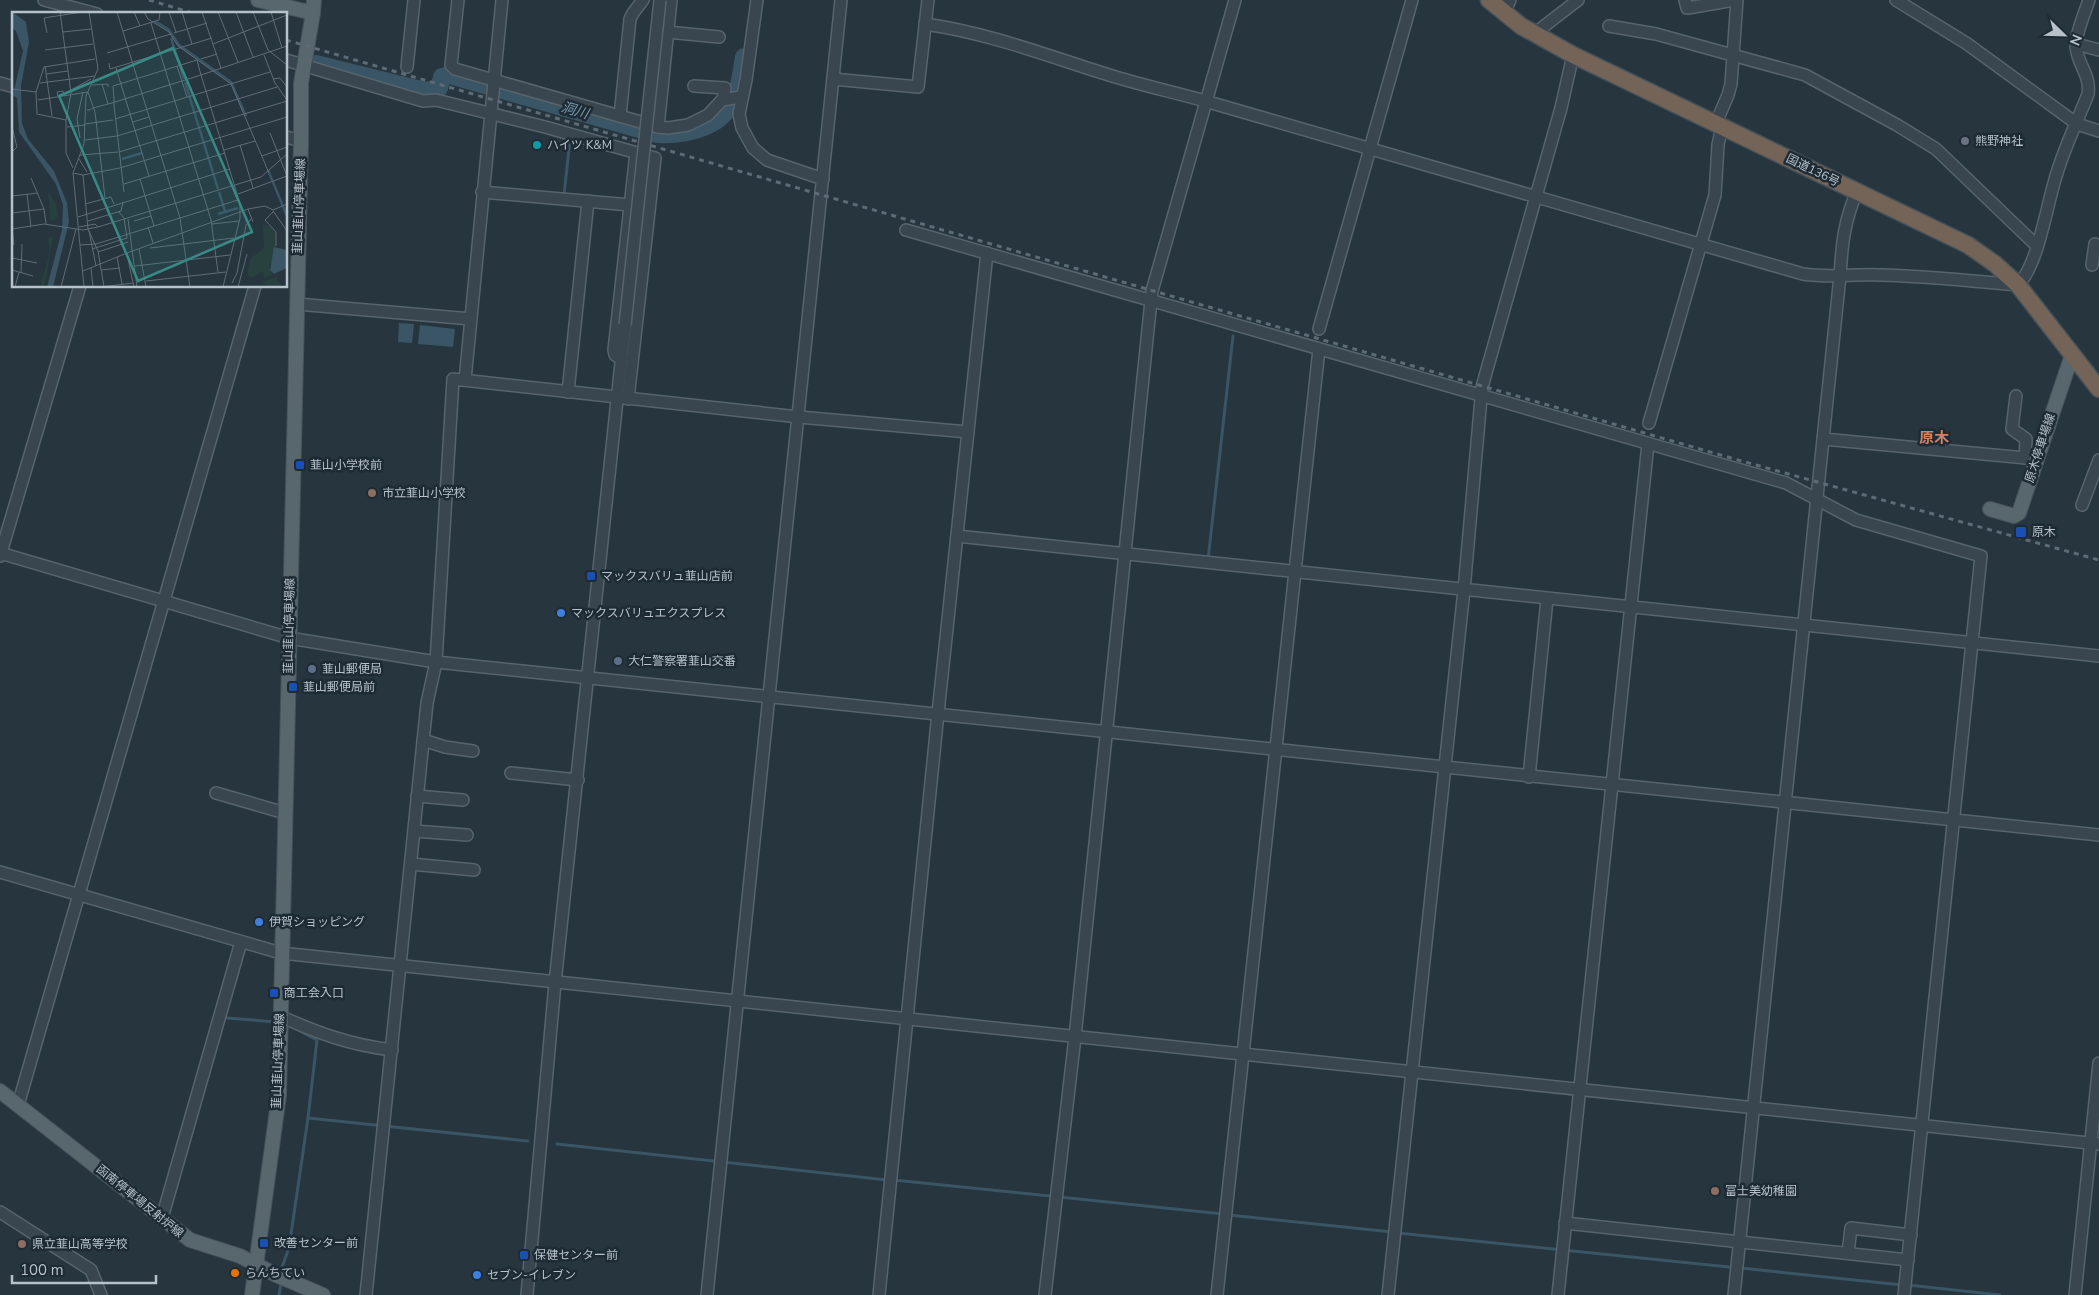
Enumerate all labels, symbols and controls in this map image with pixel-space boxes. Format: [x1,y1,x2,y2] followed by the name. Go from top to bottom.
[2039,10,2089,60] north arrow
[12,12,288,288] inset map
[2065,31,2086,48] text: N
[559,97,593,124] water label: 洞川
[1975,133,2023,149] place label: 熊野神社
[1959,135,1971,147] marker: 熊野神社
[547,137,612,153] place label: ハイツ K&M
[531,139,543,151] marker: ハイツ K&M
[1784,150,1842,190] street label: 国道136号
[289,158,309,254] street label: 韮山韮山停車場線
[2021,411,2059,485] street label: 原木停車場線
[1919,428,1949,448] district label: 原木
[310,457,382,473] place label: 韮山小学校前
[294,459,306,471] marker: 韮山小学校前
[382,485,466,501] place label: 市立韮山小学校
[366,487,378,499] marker: 市立韮山小学校
[2032,524,2056,540] place label: 原木
[2014,525,2028,539] marker: 原木
[601,568,733,584] place label: マックスバリュ韮山店前
[585,570,597,582] marker: マックスバリュ韮山店前
[280,578,298,674] street label: 韮山韮山停車場線
[571,605,726,621] place label: マックスバリュエクスプレス
[555,607,567,619] marker: マックスバリュエクスプレス
[628,653,736,669] place label: 大仁警察署韮山交番
[612,655,624,667] marker: 大仁警察署韮山交番
[322,661,382,677] place label: 韮山郵便局
[306,663,318,675] marker: 韮山郵便局
[303,679,375,695] place label: 韮山郵便局前
[287,681,299,693] marker: 韮山郵便局前
[269,914,365,930] place label: 伊賀ショッピング
[253,916,265,928] marker: 伊賀ショッピング
[284,985,344,1001] place label: 商工会入口
[268,987,280,999] marker: 商工会入口
[268,1013,288,1109] street label: 韮山韮山停車場線
[93,1161,187,1241] street label: 函南停車場反射炉線
[1725,1183,1797,1199] place label: 富士美幼稚園
[1709,1185,1721,1197] marker: 富士美幼稚園
[274,1235,358,1251] place label: 改善センター前
[32,1236,128,1252] place label: 県立韮山高等学校
[258,1237,270,1249] marker: 改善センター前
[16,1238,28,1250] marker: 県立韮山高等学校
[534,1247,618,1263] place label: 保健センター前
[518,1249,530,1261] marker: 保健センター前
[12,1252,156,1284] scale bar
[20,1260,64,1280] text: 100 m
[245,1265,305,1281] place label: らんちてい
[229,1267,241,1279] marker: らんちてい
[487,1267,576,1283] place label: セブン-イレブン
[471,1269,483,1281] marker: セブン-イレブン

